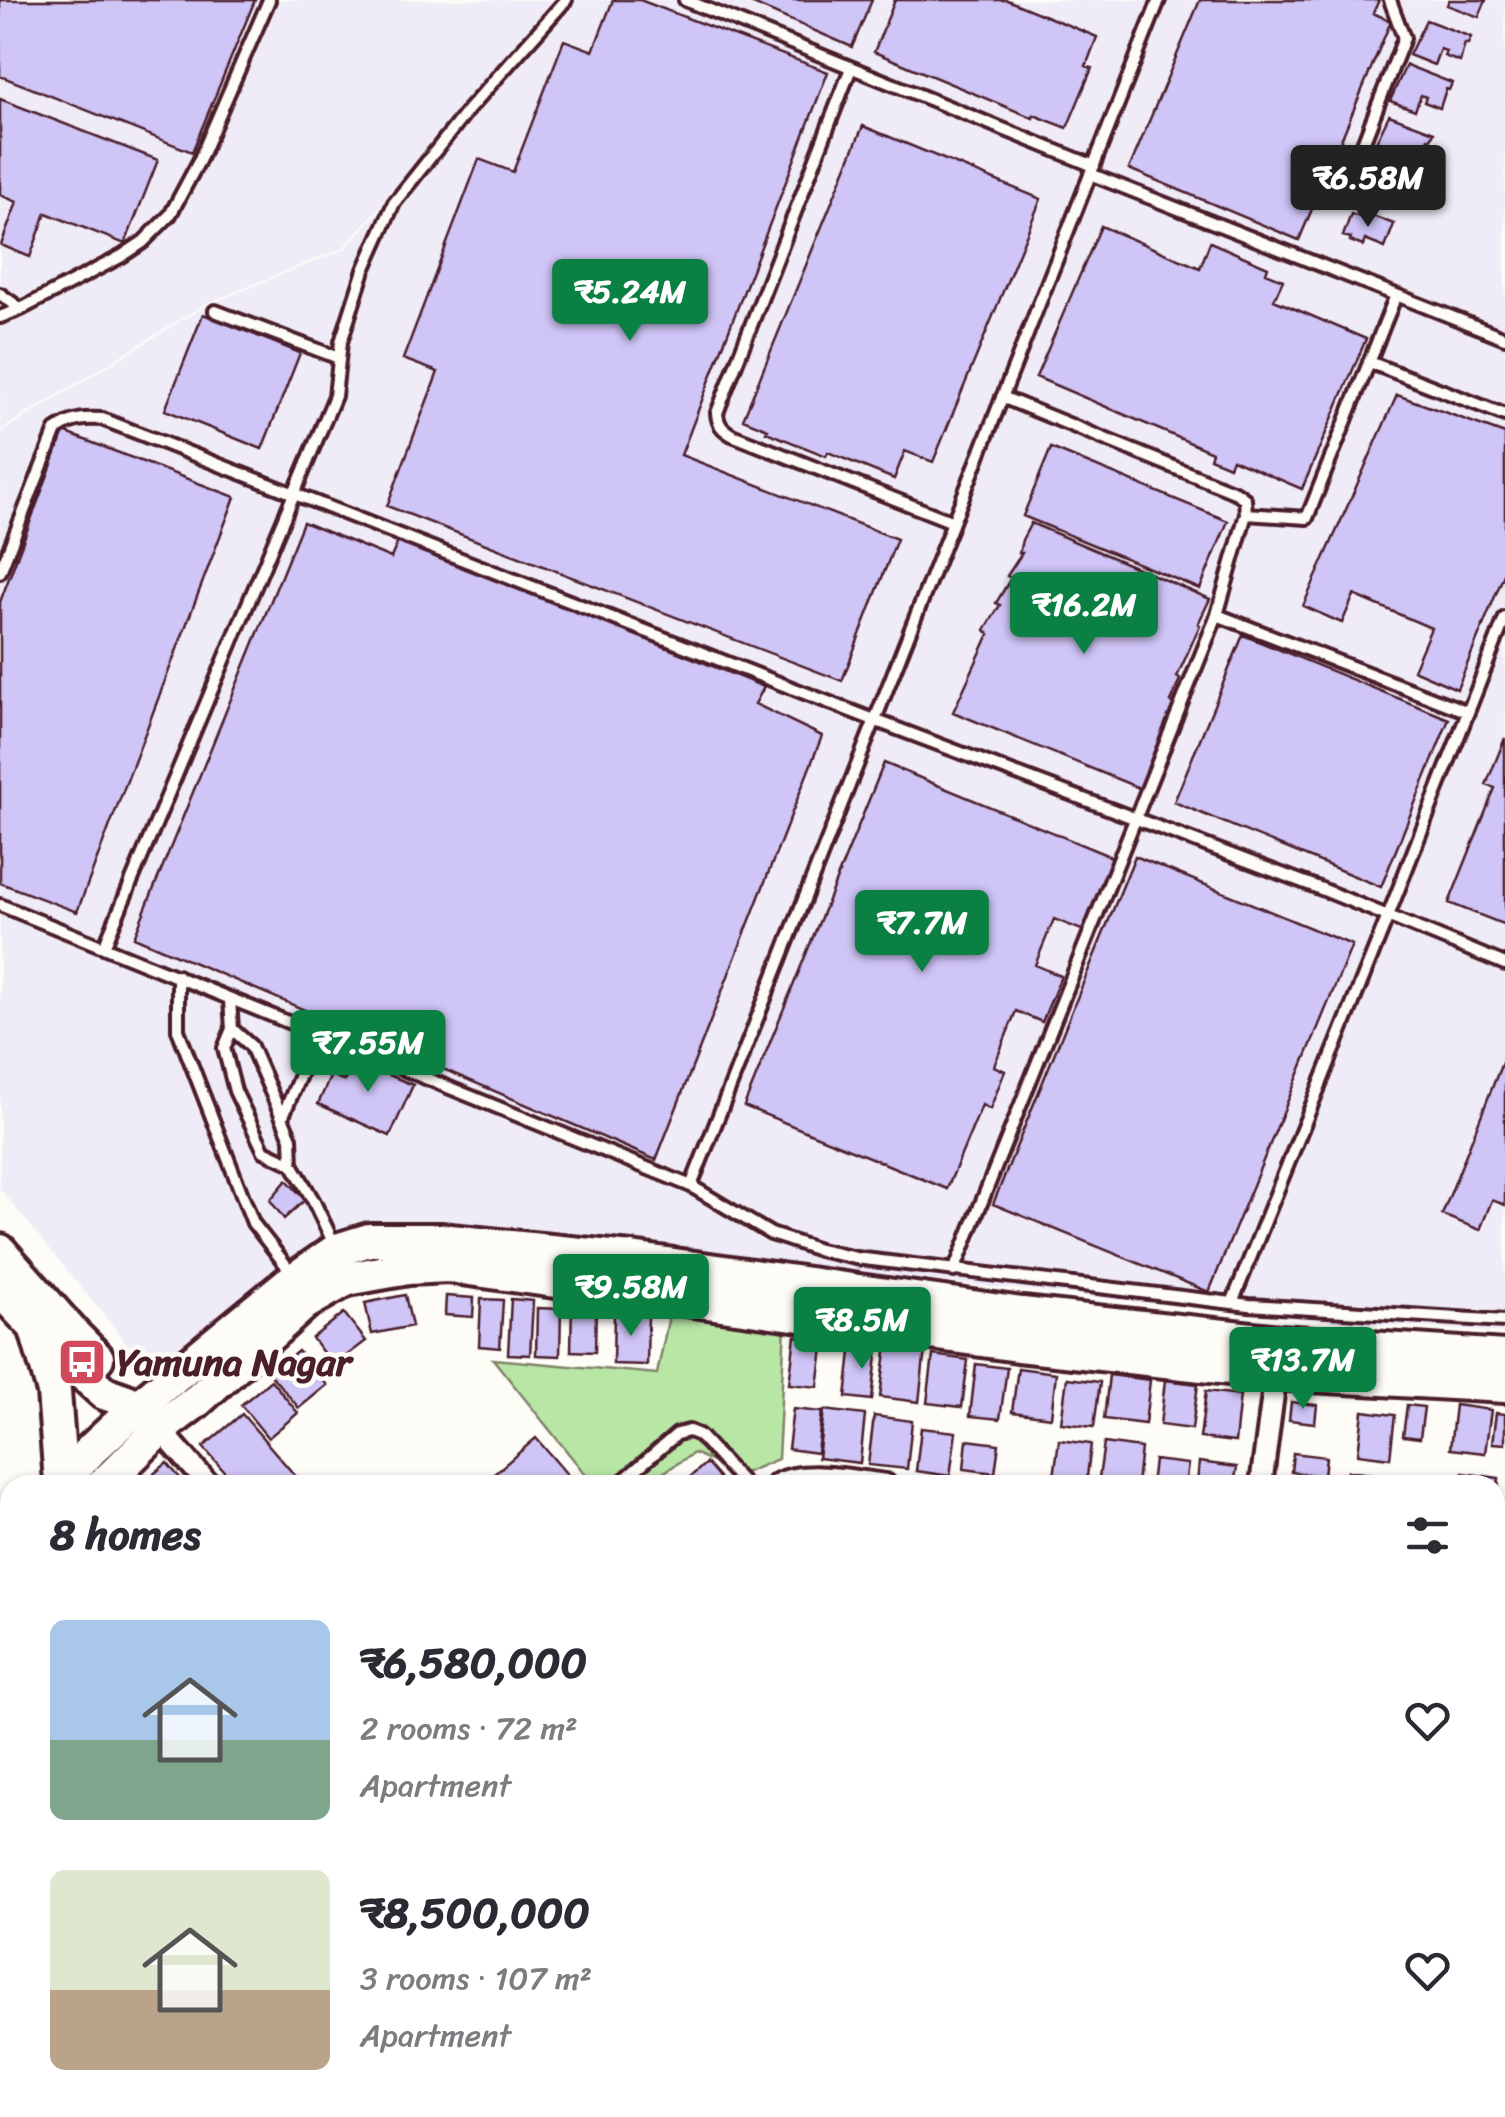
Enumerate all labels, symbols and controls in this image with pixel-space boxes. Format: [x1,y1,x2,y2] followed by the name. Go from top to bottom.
[1287,145,1449,230] pin: ₹6.58M
[1313,149,1423,206] text: ₹6.58M
[549,259,711,344] pin: ₹5.24M
[574,263,686,320] text: ₹5.24M
[1003,572,1165,657] pin: ₹16.2M
[1032,576,1136,633] text: ₹16.2M
[852,890,992,975] pin: ₹7.7M
[877,894,967,951] text: ₹7.7M
[287,1010,449,1095] pin: ₹7.55M
[312,1014,424,1071] text: ₹7.55M
[550,1254,712,1339] pin: ₹9.58M
[575,1258,687,1315] text: ₹9.58M
[792,1287,932,1372] pin: ₹8.5M
[816,1291,908,1348] text: ₹8.5M
[1222,1327,1384,1412] pin: ₹13.7M
[117,1329,355,1396] place label: Yamuna Nagar
[1251,1331,1355,1388] text: ₹13.7M
[56,1336,108,1388] bus stop icon: Yamuna Nagar
[50,1498,201,1572] text: 8 homes
[1400,1508,1455,1563] icon: filters
[360,1626,587,1700] text: ₹6,580,000
[130,1660,250,1780] icon: home
[1400,1693,1455,1748] icon: heart
[360,1700,578,1757] text: 2 rooms · 72 m²
[360,1757,511,1814] text: Apartment
[360,1876,590,1950] text: ₹8,500,000
[130,1910,250,2030] icon: home
[1400,1943,1455,1998] icon: heart
[360,1950,592,2007] text: 3 rooms · 107 m²
[360,2007,511,2064] text: Apartment

